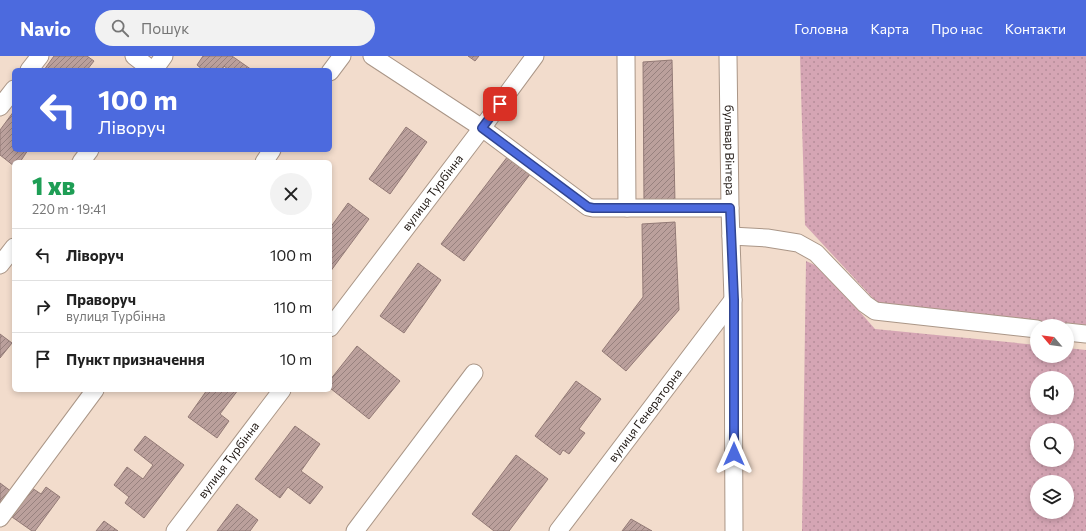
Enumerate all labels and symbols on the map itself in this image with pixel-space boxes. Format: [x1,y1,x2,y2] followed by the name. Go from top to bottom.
[483,87,517,121] pin
[723,104,738,195] street label: бульвар Вінтера
[399,151,465,233] street label: вулиця Турбінна
[1030,319,1074,363] north arrow
[605,366,684,464] street label: вулиця Генераторна
[195,419,261,500] street label: вулиця Турбінна
[713,433,755,475] position arrow

